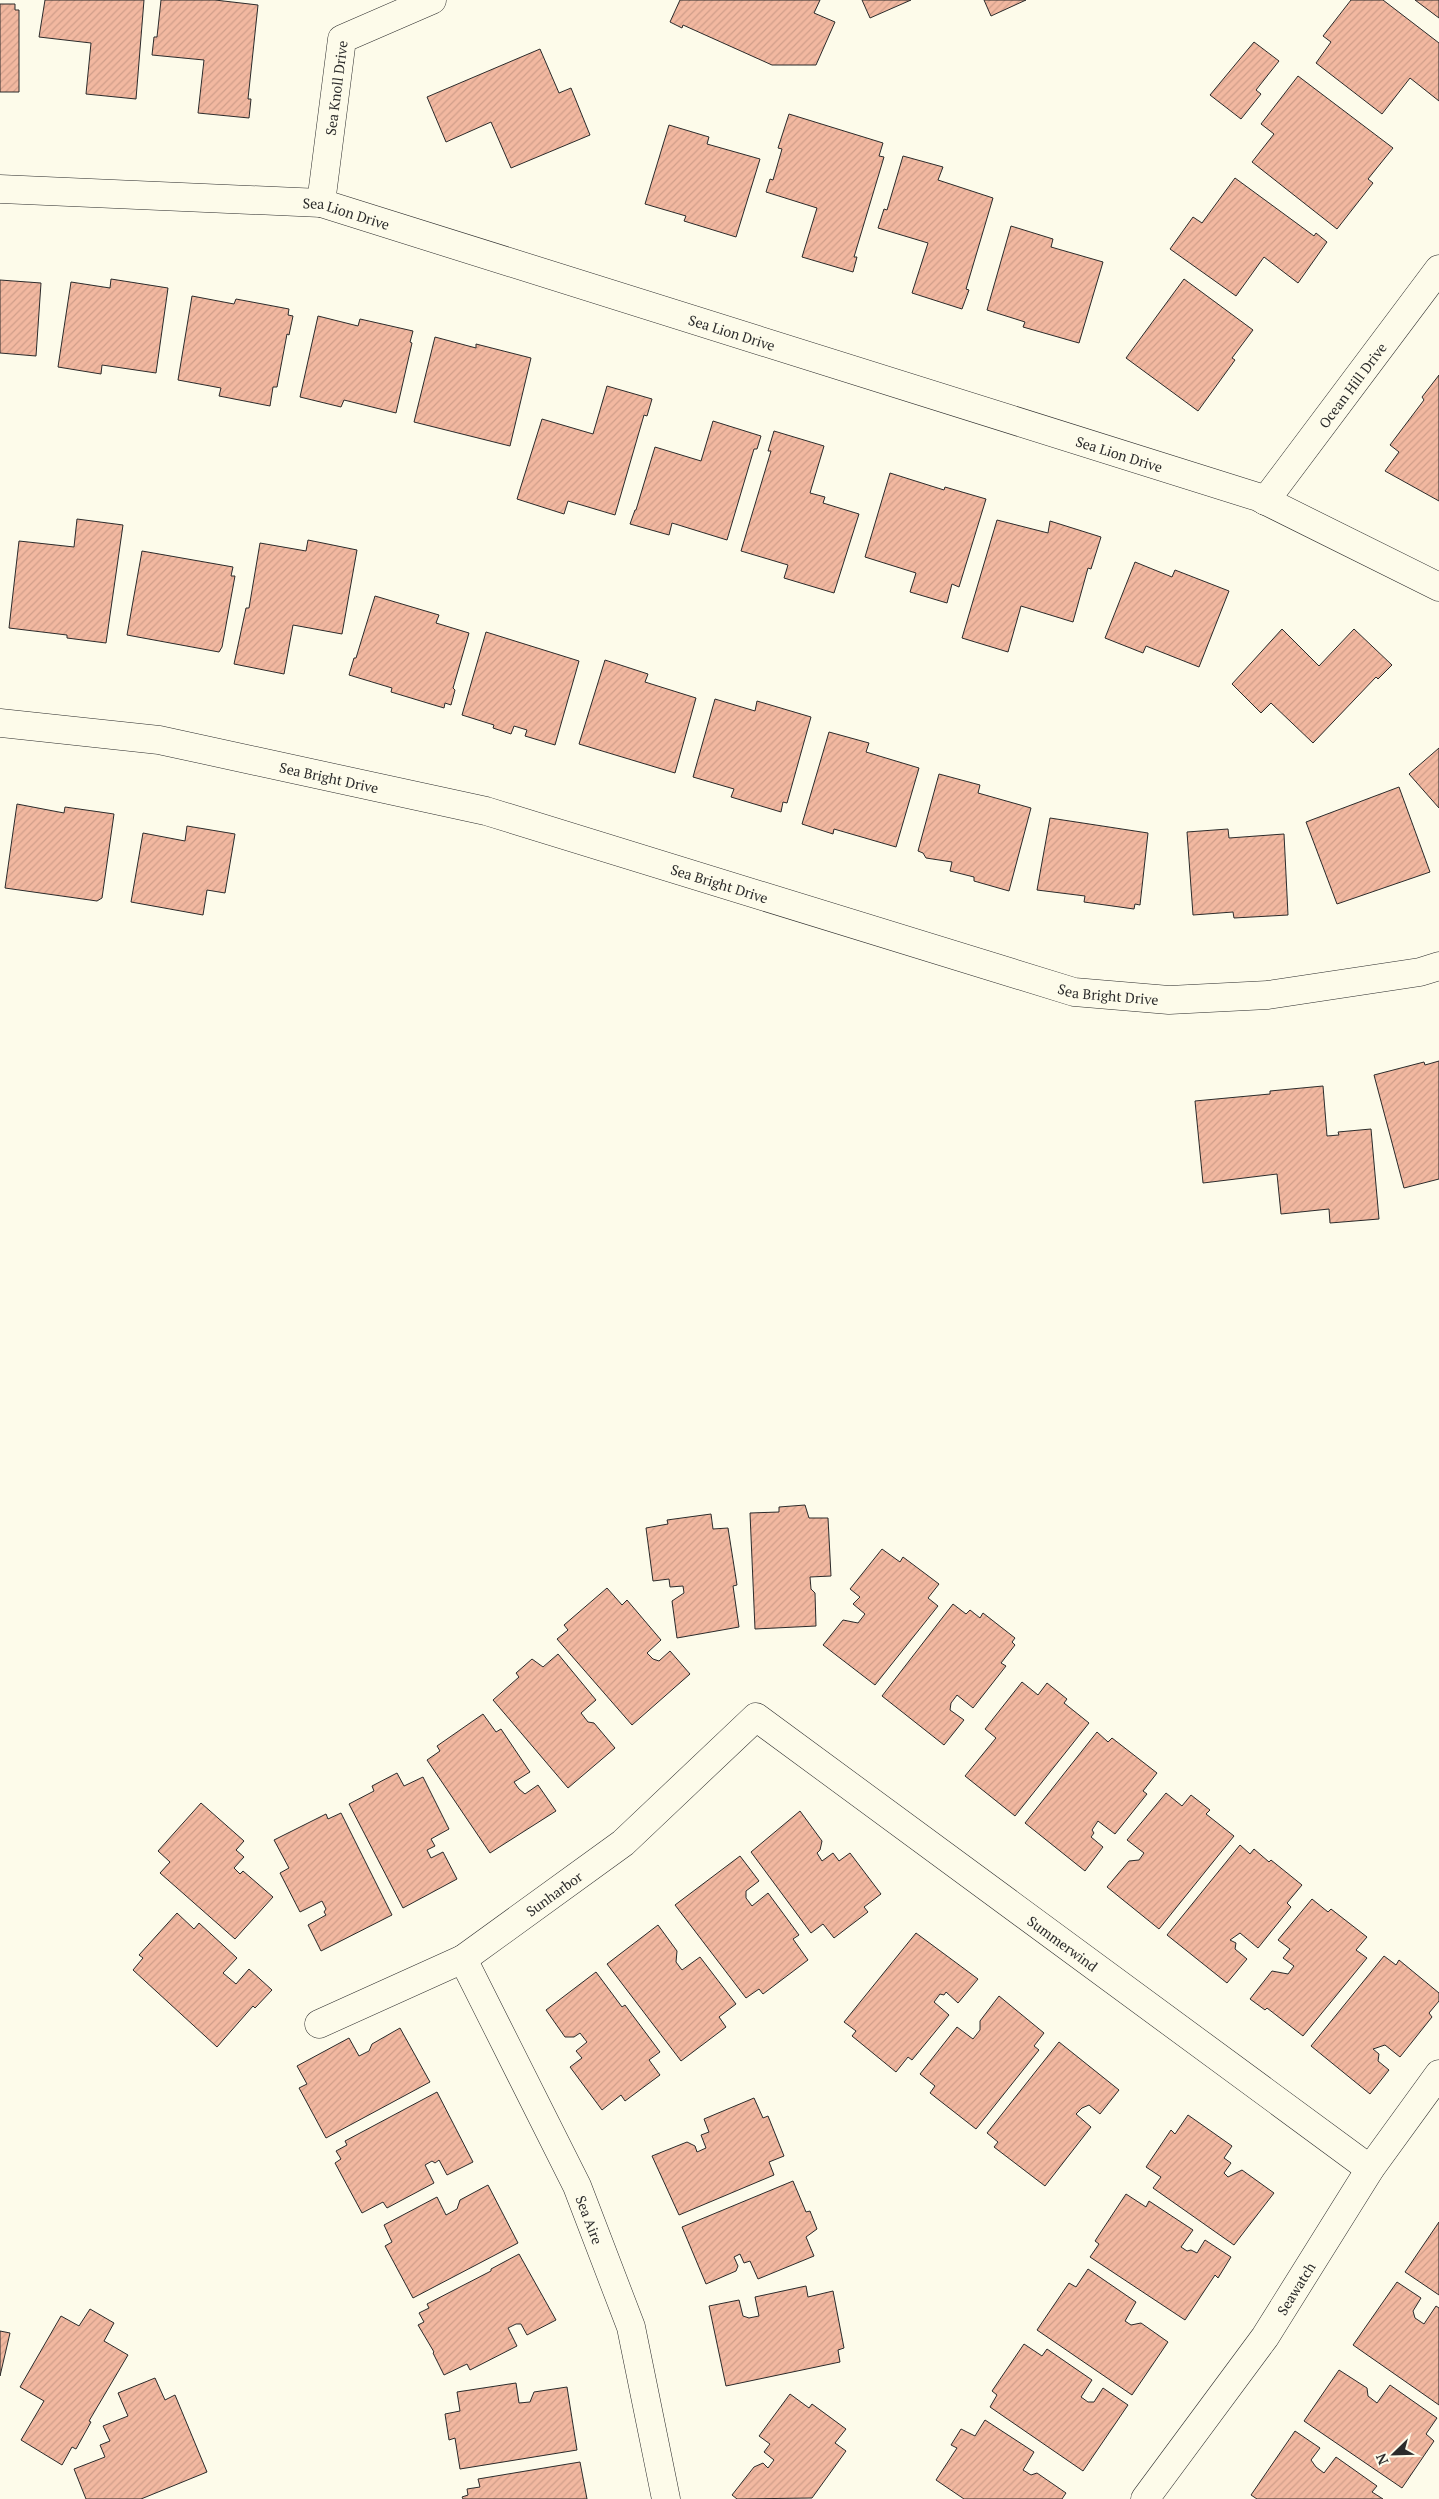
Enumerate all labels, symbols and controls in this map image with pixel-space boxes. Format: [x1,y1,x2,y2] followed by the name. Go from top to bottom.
[320,39,351,136] street label: Sea Knoll Drive
[302,193,392,234] street label: Sea Lion Drive
[686,309,778,354] street label: Sea Lion Drive
[1314,338,1390,432] street label: Ocean Hill Drive
[1074,431,1165,476] street label: Sea Lion Drive
[278,757,380,797] street label: Sea Bright Drive
[669,859,771,907] street label: Sea Bright Drive
[1056,978,1159,1009] street label: Sea Bright Drive
[522,1866,586,1920] street label: Sunharbor
[1024,1911,1102,1975] street label: Summerwind
[572,2192,608,2247] street label: Sea Aire
[1272,2258,1319,2318] street label: Seawatch
[1369,2429,1419,2479] north arrow
[1371,2450,1392,2468] text: N

